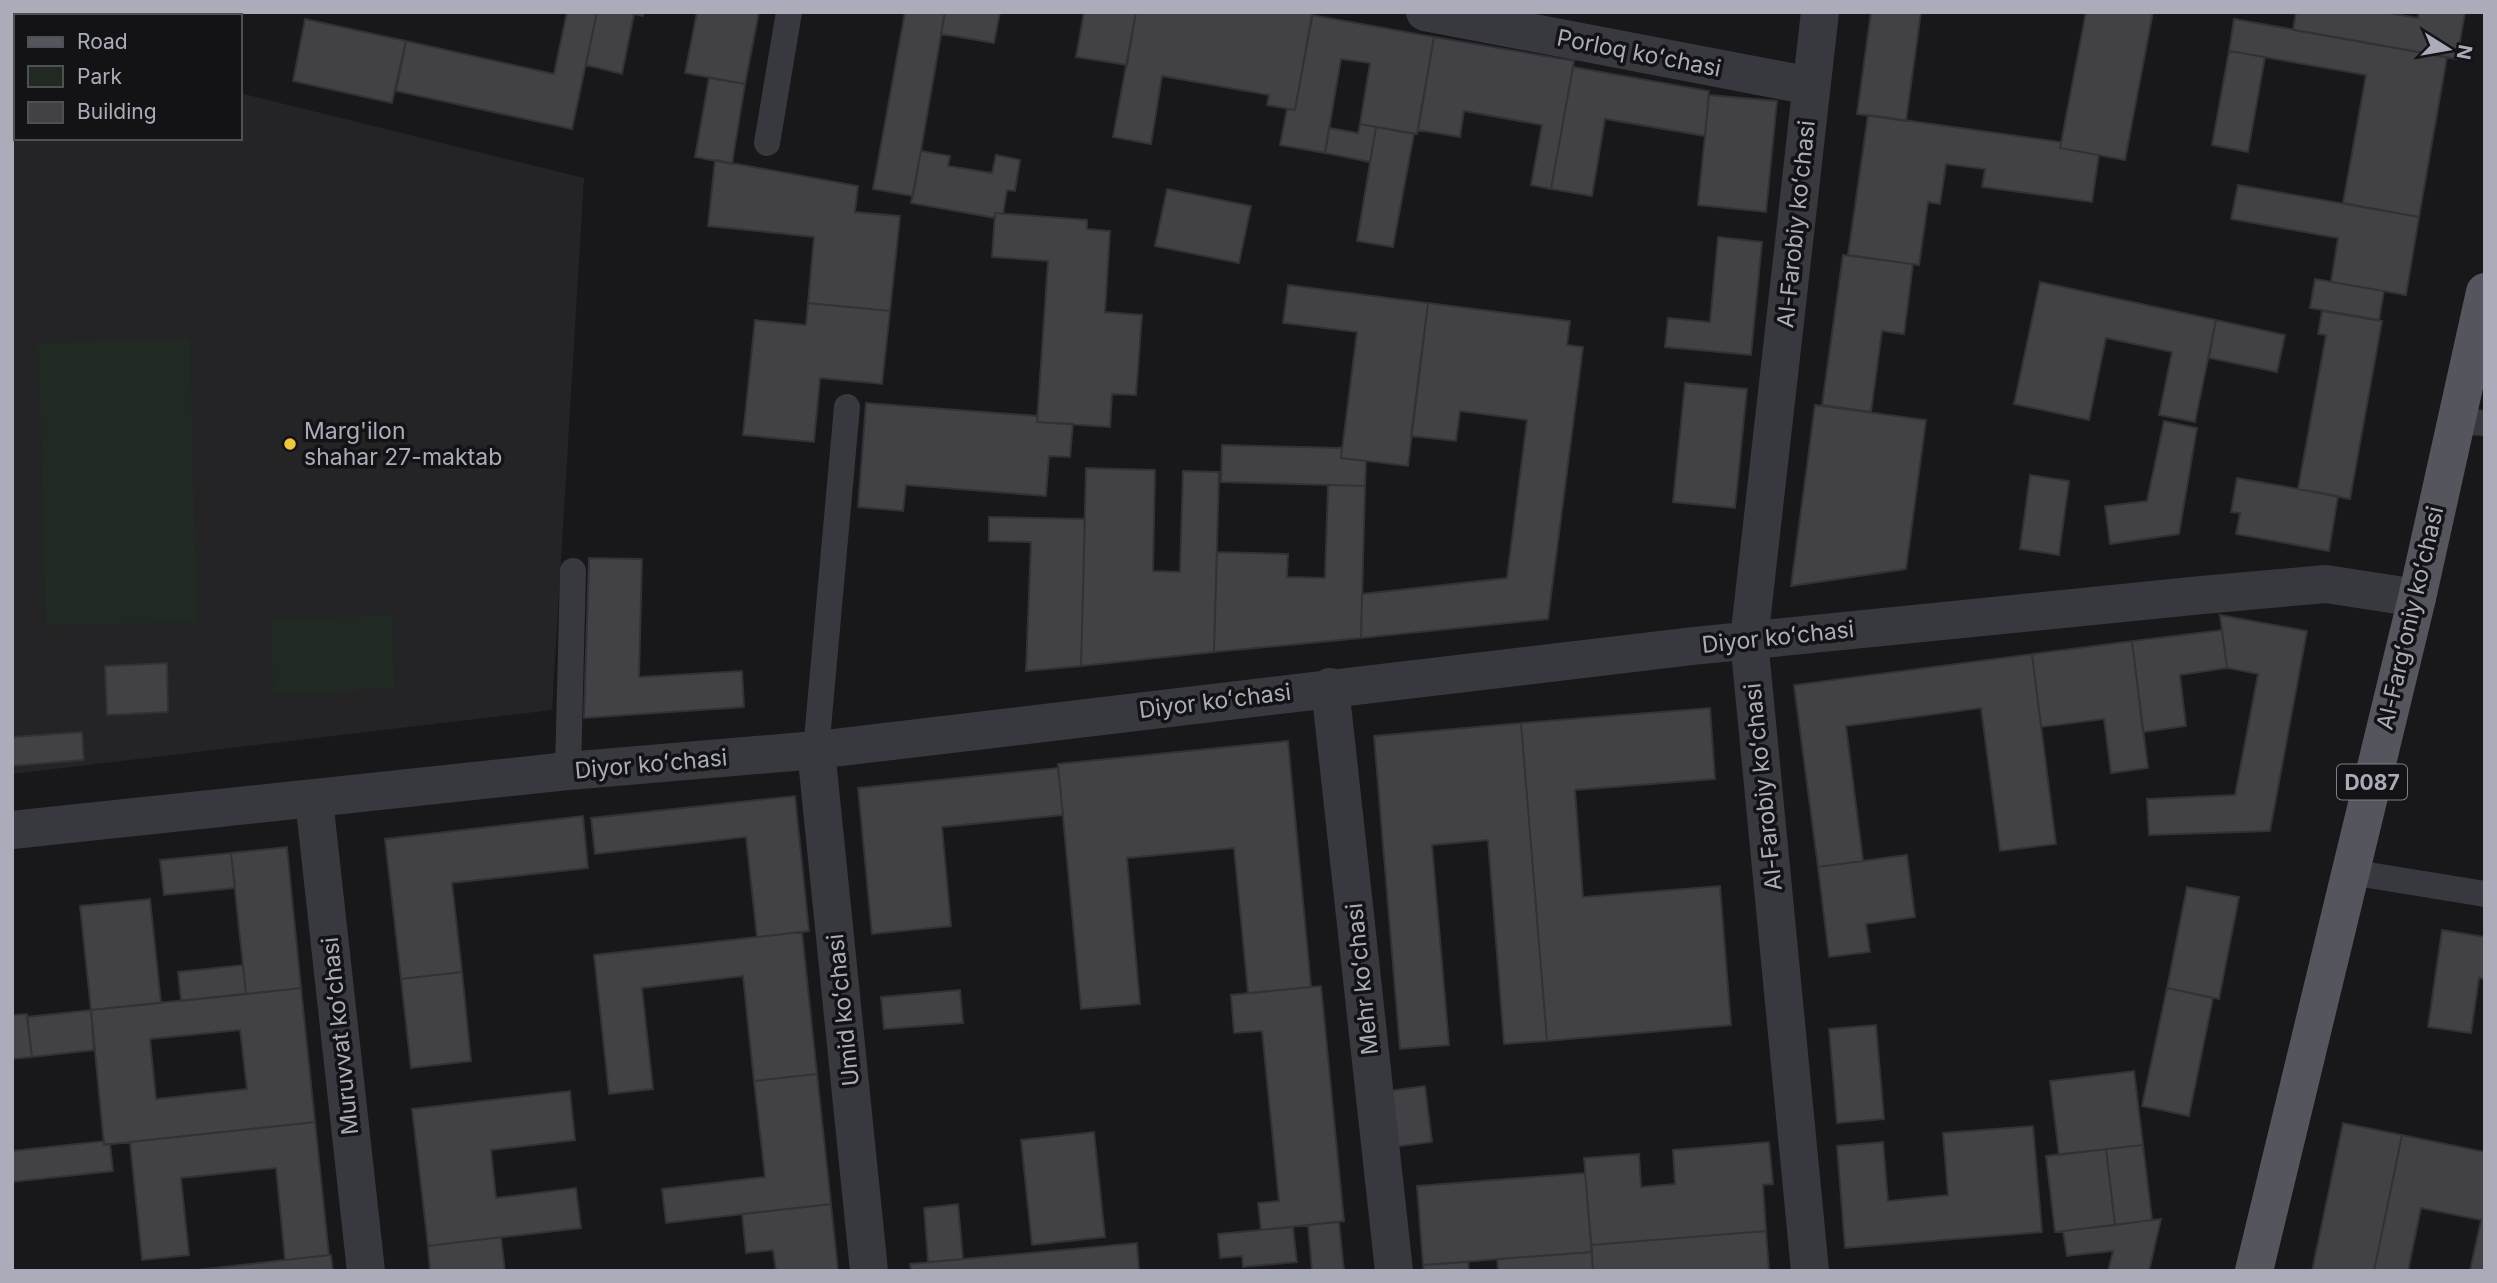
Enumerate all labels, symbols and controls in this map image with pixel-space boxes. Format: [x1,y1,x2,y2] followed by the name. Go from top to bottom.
[14,14,242,140] legend
[2413,14,2483,84] north arrow
[1555,23,1723,83] street label: Porloq koʻchasi
[77,29,128,54] text: Road
[2452,43,2477,61] text: N
[77,64,122,89] text: Park
[77,99,157,124] text: Building
[1771,119,1821,329] street label: Al-Farobiy koʻchasi
[304,417,502,471] place label: Marg'ilon shahar 27-maktab
[282,436,298,452] marker: Marg'ilon shahar 27-maktab
[2371,504,2449,732] street label: Al-Fargʻoniy koʻchasi
[1700,615,1856,659] street label: Diyor koʻchasi
[1137,678,1293,724] street label: Diyor koʻchasi
[1738,682,1788,892] street label: Al-Farobiy koʻchasi
[574,743,728,785] street label: Diyor koʻchasi
[2337,764,2407,800] road number: D087
[1340,902,1384,1056] street label: Mehr koʻchasi
[821,933,865,1087] street label: Umid koʻchasi
[316,936,364,1136] street label: Muruvvat koʻchasi

